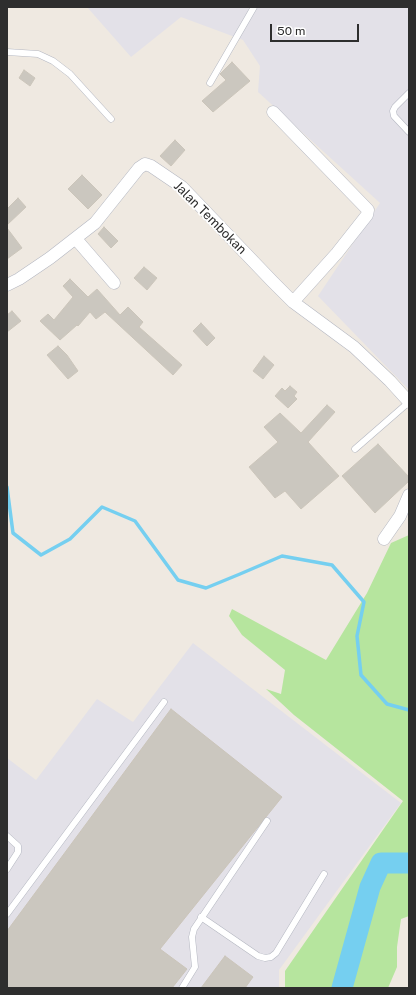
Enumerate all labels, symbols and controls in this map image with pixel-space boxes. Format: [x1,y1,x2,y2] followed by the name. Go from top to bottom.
[272,16,361,42] scale bar
[277,24,305,38] text: 50 m
[170,178,250,258] street label: Jalan Tembokan

